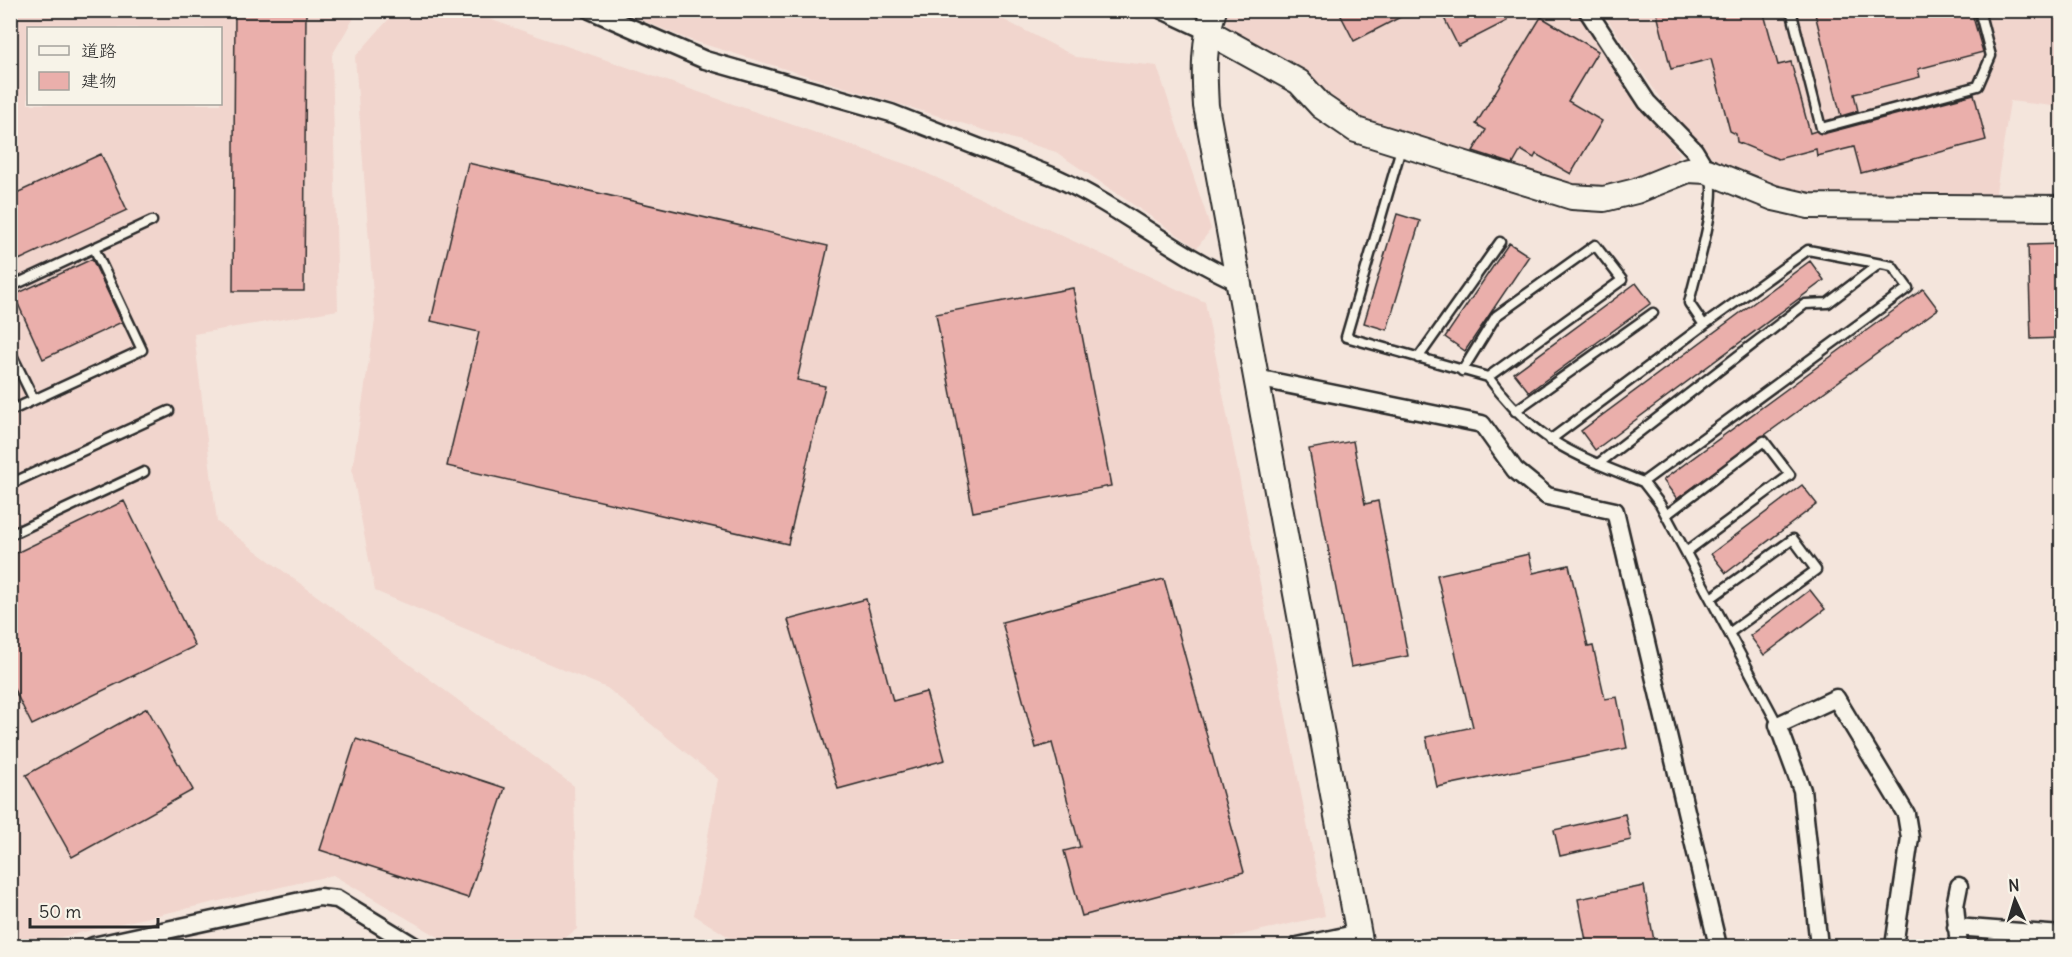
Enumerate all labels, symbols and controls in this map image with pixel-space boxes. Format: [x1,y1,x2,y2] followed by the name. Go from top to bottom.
[27,27,222,105] legend
[81,39,117,62] text: 道路
[81,69,117,92] text: 建物
[1985,870,2045,930] north arrow
[2008,875,2020,895] text: N
[30,891,158,929] scale bar
[39,900,81,923] text: 50 m

